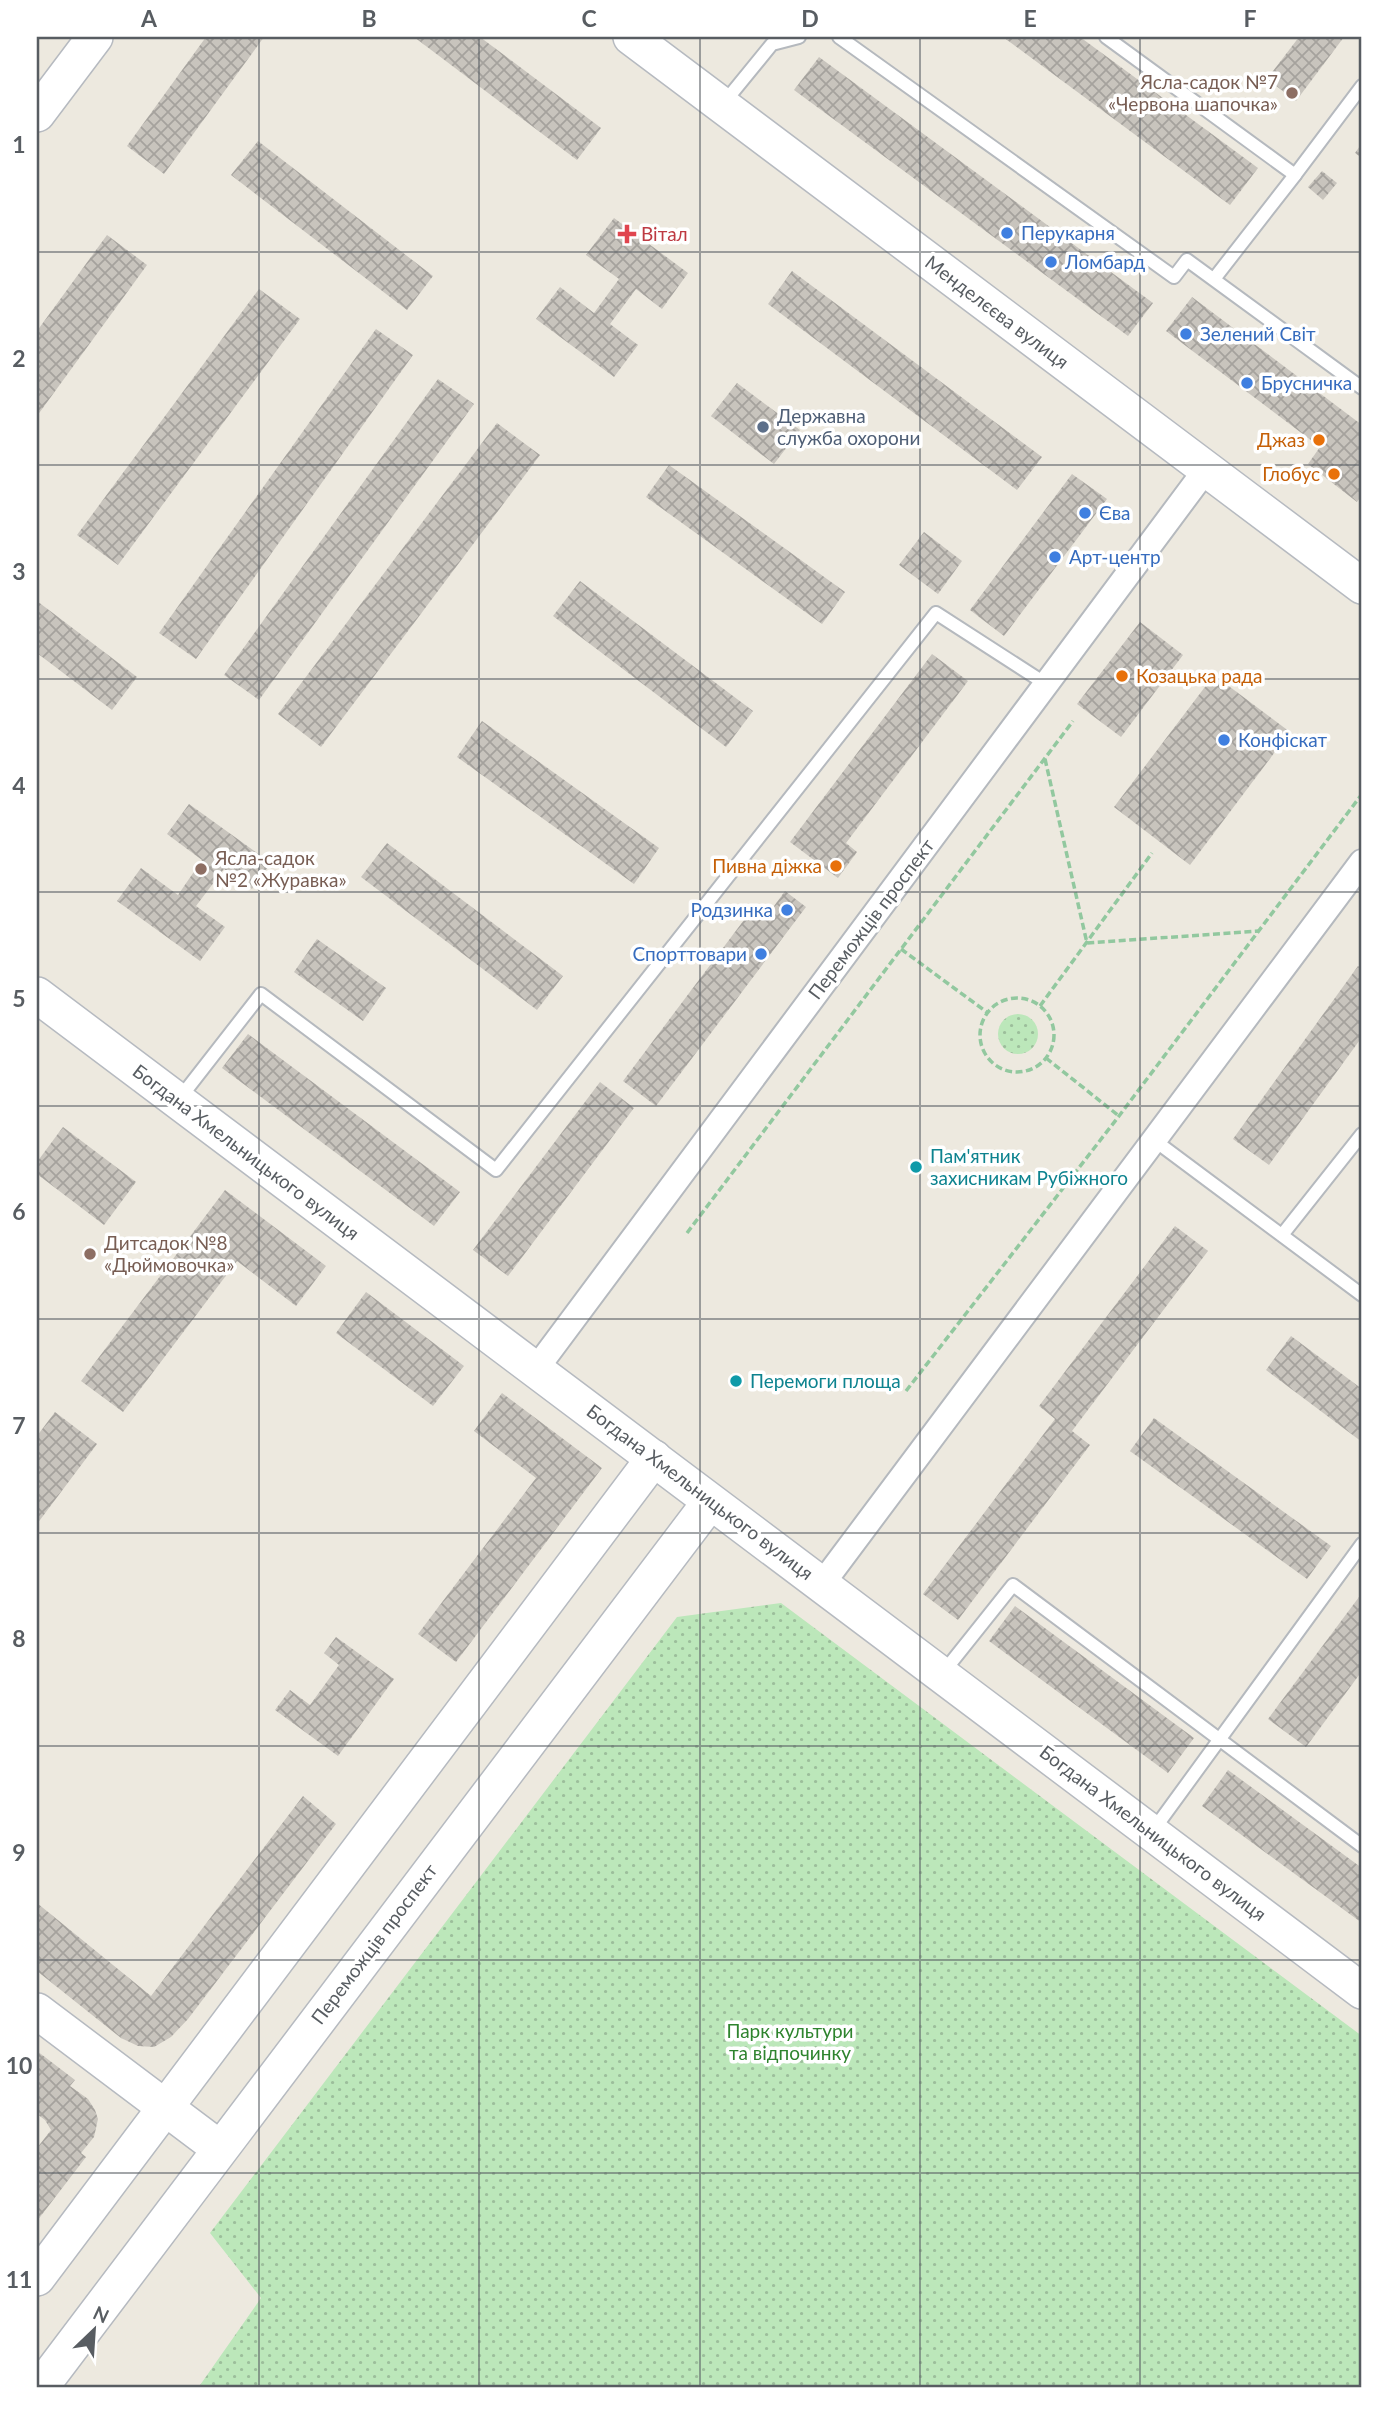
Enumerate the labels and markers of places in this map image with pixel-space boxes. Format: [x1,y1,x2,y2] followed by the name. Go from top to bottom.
[1108,70,1278,115] place label: Ясла-садок №7 «Червона шапочка»
[1284,85,1300,101] marker: Ясла-садок №7 «Червона шапочка»
[1021,221,1115,244] place label: Перукарня
[641,222,688,245] place label: Вітал
[999,225,1015,241] marker: Перукарня
[619,226,635,242] marker: Вітал
[1064,250,1146,273] place label: Ломбард
[1043,254,1059,270] marker: Ломбард
[1200,322,1316,345] place label: Зелений Світ
[1178,326,1194,342] marker: Зелений Світ
[1261,371,1352,394] place label: Брусничка
[1239,375,1255,391] marker: Брусничка
[777,404,920,449] place label: Державна служба охорони
[755,419,771,435] marker: Державна служба охорони
[1257,428,1305,451] place label: Джаз
[1311,432,1327,448] marker: Джаз
[1262,462,1320,485] place label: Глобус
[1326,466,1342,482] marker: Глобус
[1099,501,1131,524] place label: Єва
[1077,505,1093,521] marker: Єва
[1069,545,1161,568] place label: Арт-центр
[1047,549,1063,565] marker: Арт-центр
[1136,664,1263,687] place label: Козацька рада
[1114,668,1130,684] marker: Козацька рада
[1238,728,1328,751] place label: Конфіскат
[1216,732,1232,748] marker: Конфіскат
[214,846,347,891] place label: Ясла-садок №2 «Журавка»
[712,854,822,877] place label: Пивна діжка
[828,858,844,874] marker: Пивна діжка
[193,861,209,877] marker: Ясла-садок №2 «Журавка»
[691,898,773,921] place label: Родзинка
[779,902,795,918] marker: Родзинка
[632,942,747,965] place label: Спорттовари
[753,946,769,962] marker: Спорттовари
[930,1144,1128,1189] place label: Пам'ятник захисникам Рубіжного
[908,1159,924,1175] marker: Пам'ятник захисникам Рубіжного
[104,1231,234,1276] place label: Дитсадок №8 «Дюймовочка»
[82,1246,98,1262] marker: Дитсадок №8 «Дюймовочка»
[750,1369,901,1392] place label: Перемоги площа
[728,1373,744,1389] marker: Перемоги площа

